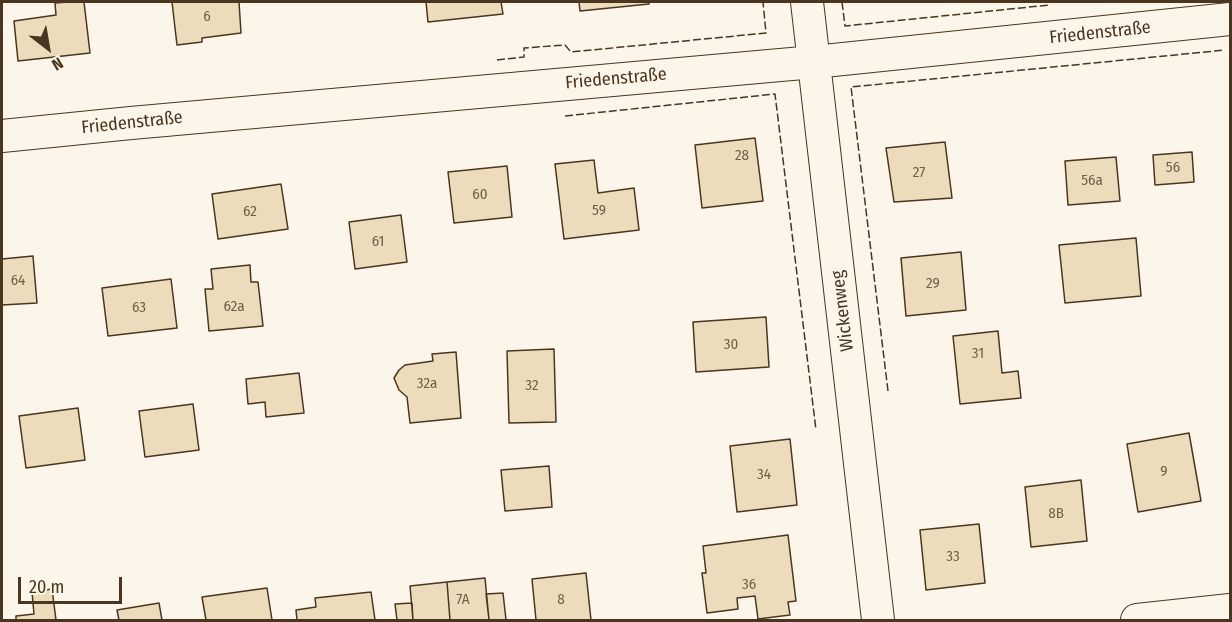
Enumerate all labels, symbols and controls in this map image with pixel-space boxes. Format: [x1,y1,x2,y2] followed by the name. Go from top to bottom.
[203,8,211,26] house number: 6
[1048,17,1152,49] street label: Friedenstraße
[18,18,78,78] north arrow
[49,53,67,74] text: N
[564,64,668,94] street label: Friedenstraße
[80,107,184,139] street label: Friedenstraße
[735,147,749,165] house number: 28
[1166,159,1180,177] house number: 56
[913,164,925,182] house number: 27
[1081,172,1103,190] house number: 56a
[472,186,488,204] house number: 60
[592,202,606,220] house number: 59
[243,203,257,221] house number: 62
[372,233,384,251] house number: 61
[827,269,859,353] street label: Wickenweg
[11,272,25,290] house number: 64
[926,275,940,293] house number: 29
[223,298,245,316] house number: 62a
[132,299,146,317] house number: 63
[724,336,738,354] house number: 30
[972,345,984,363] house number: 31
[417,375,437,393] house number: 32a
[525,377,539,395] house number: 32
[1160,463,1168,481] house number: 9
[757,466,771,484] house number: 34
[1048,505,1064,523] house number: 8B
[946,548,960,566] house number: 33
[21,565,124,603] scale bar
[29,576,64,598] text: 20 m
[742,576,756,594] house number: 36
[456,591,470,609] house number: 7A
[557,591,565,609] house number: 8

